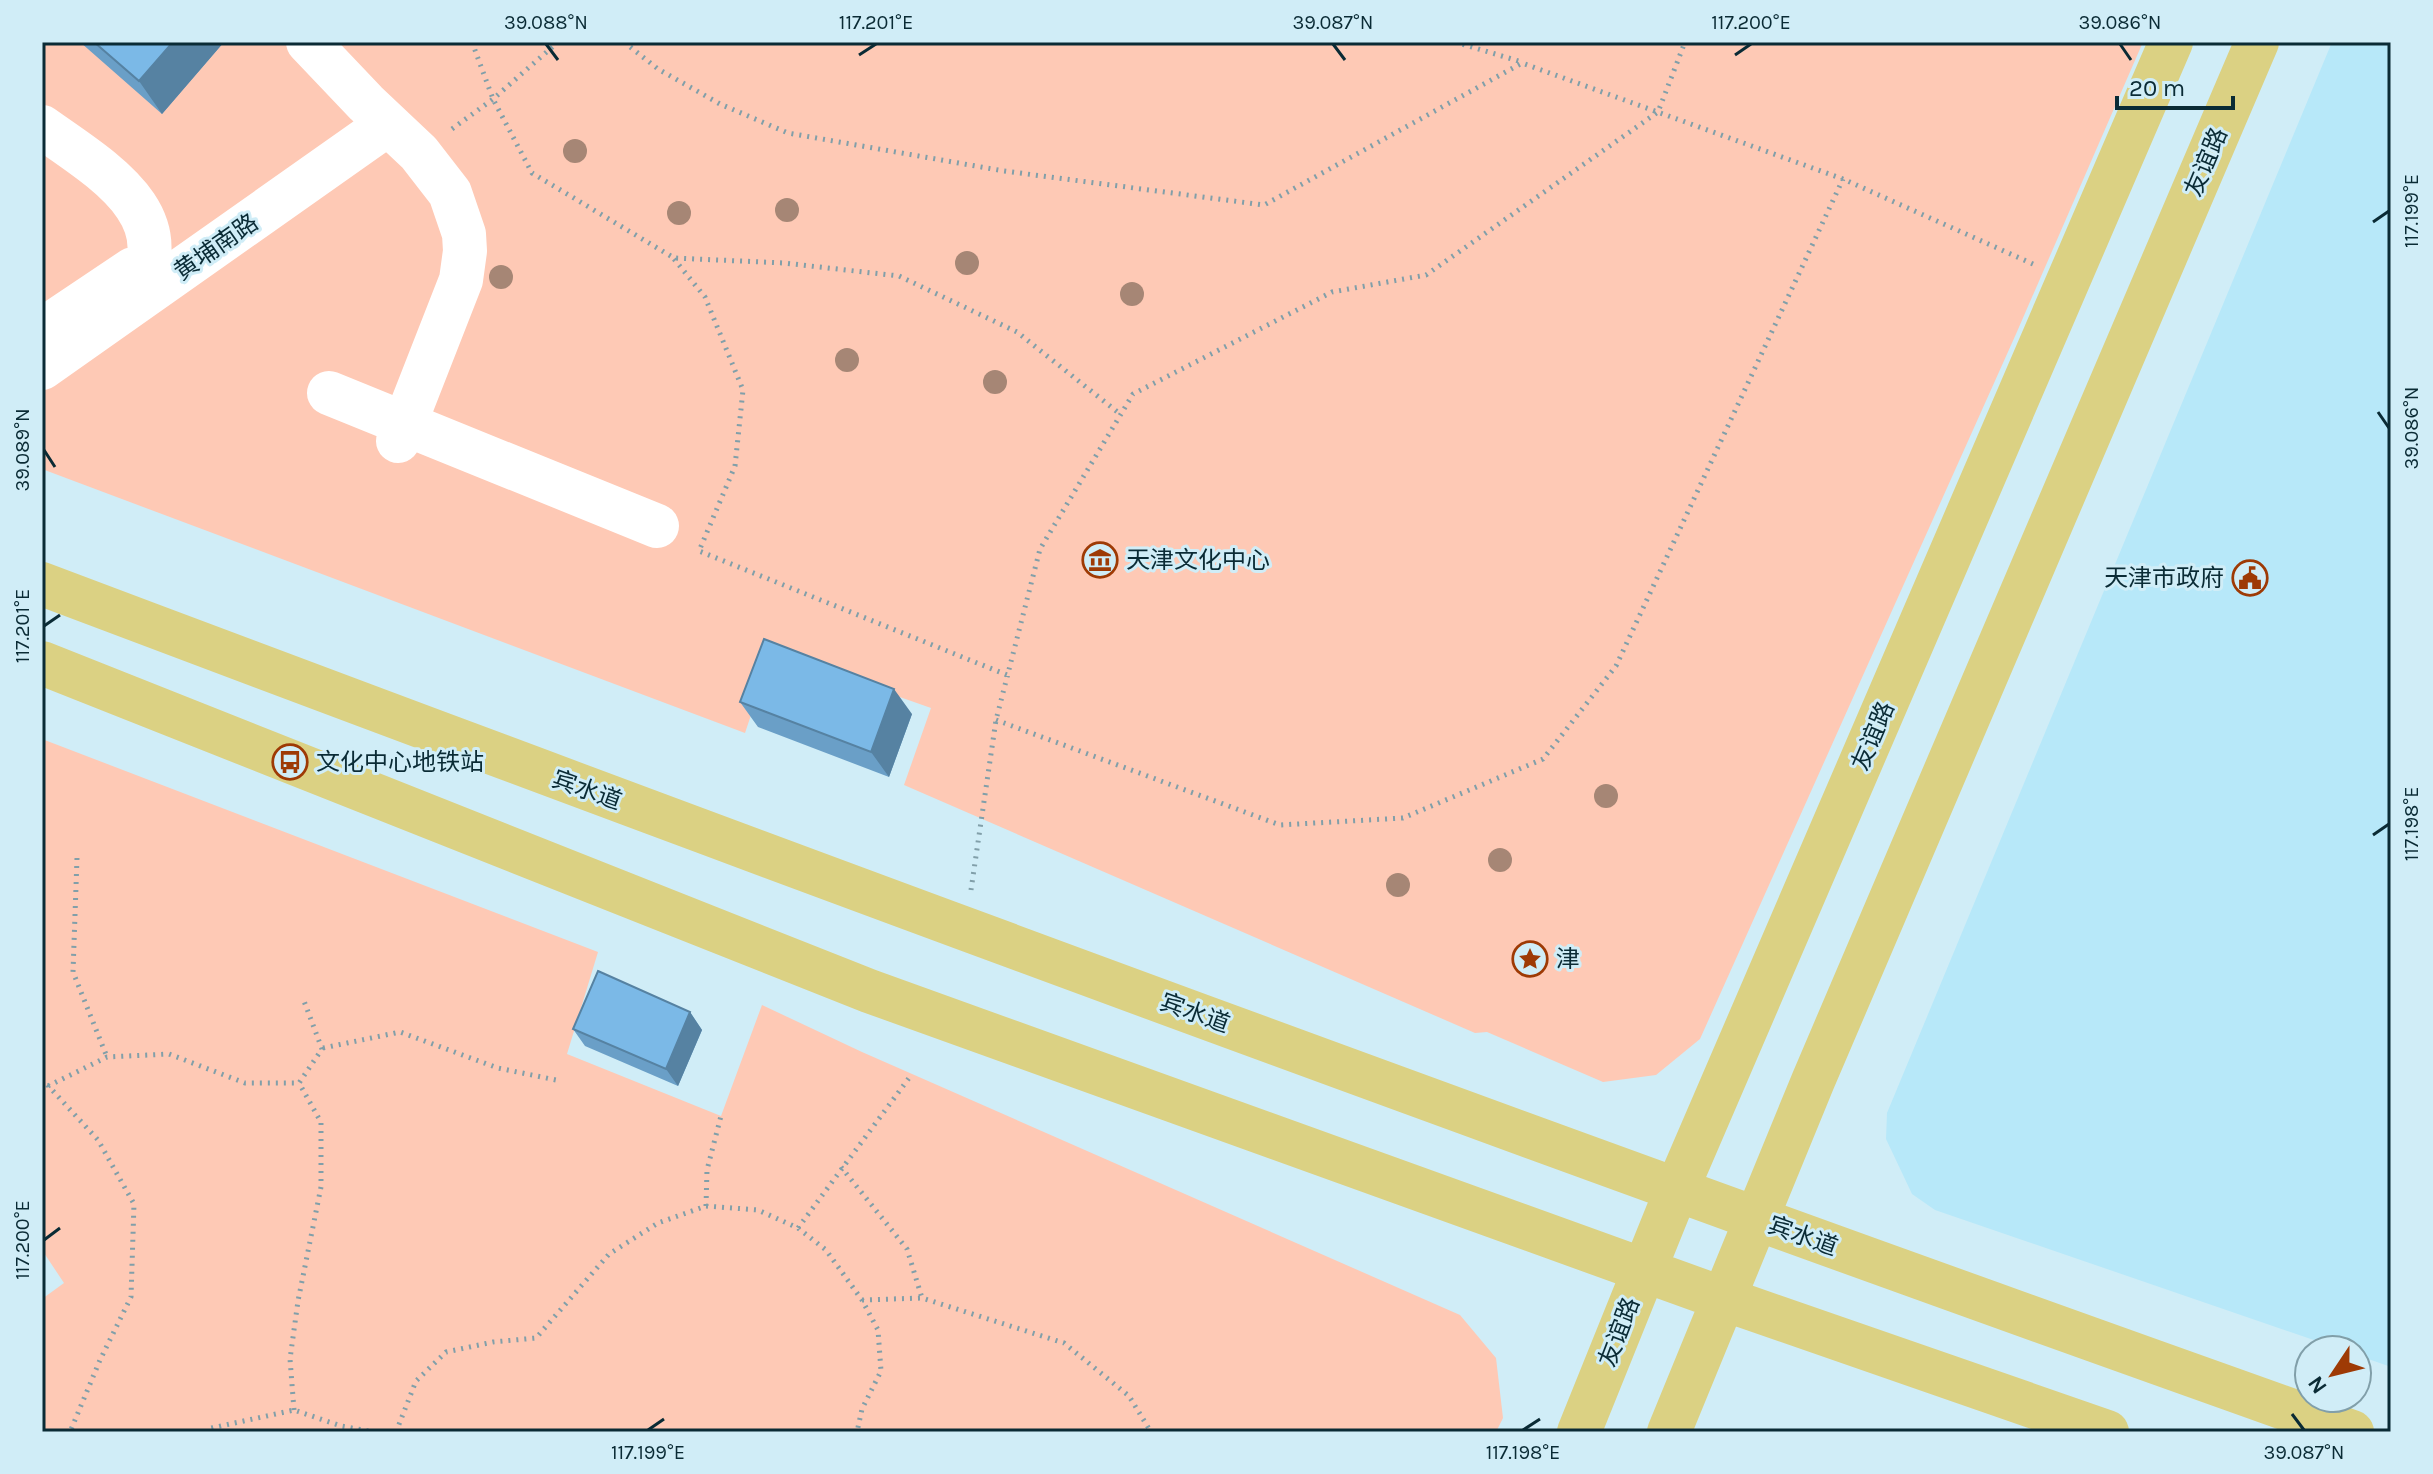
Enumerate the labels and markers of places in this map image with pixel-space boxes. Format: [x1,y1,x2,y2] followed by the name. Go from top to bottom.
[1081,541,1119,579] museum icon: 天津文化中心
[1126,546,1270,574] place label: 天津文化中心
[2231,559,2269,597] public building icon: 天津市政府
[2104,564,2224,592] place label: 天津市政府
[271,743,309,781] bus stop icon: 文化中心地铁站
[316,748,484,776] place label: 文化中心地铁站
[1511,940,1549,978] place icon: 津
[1556,945,1580,973] place label: 津

